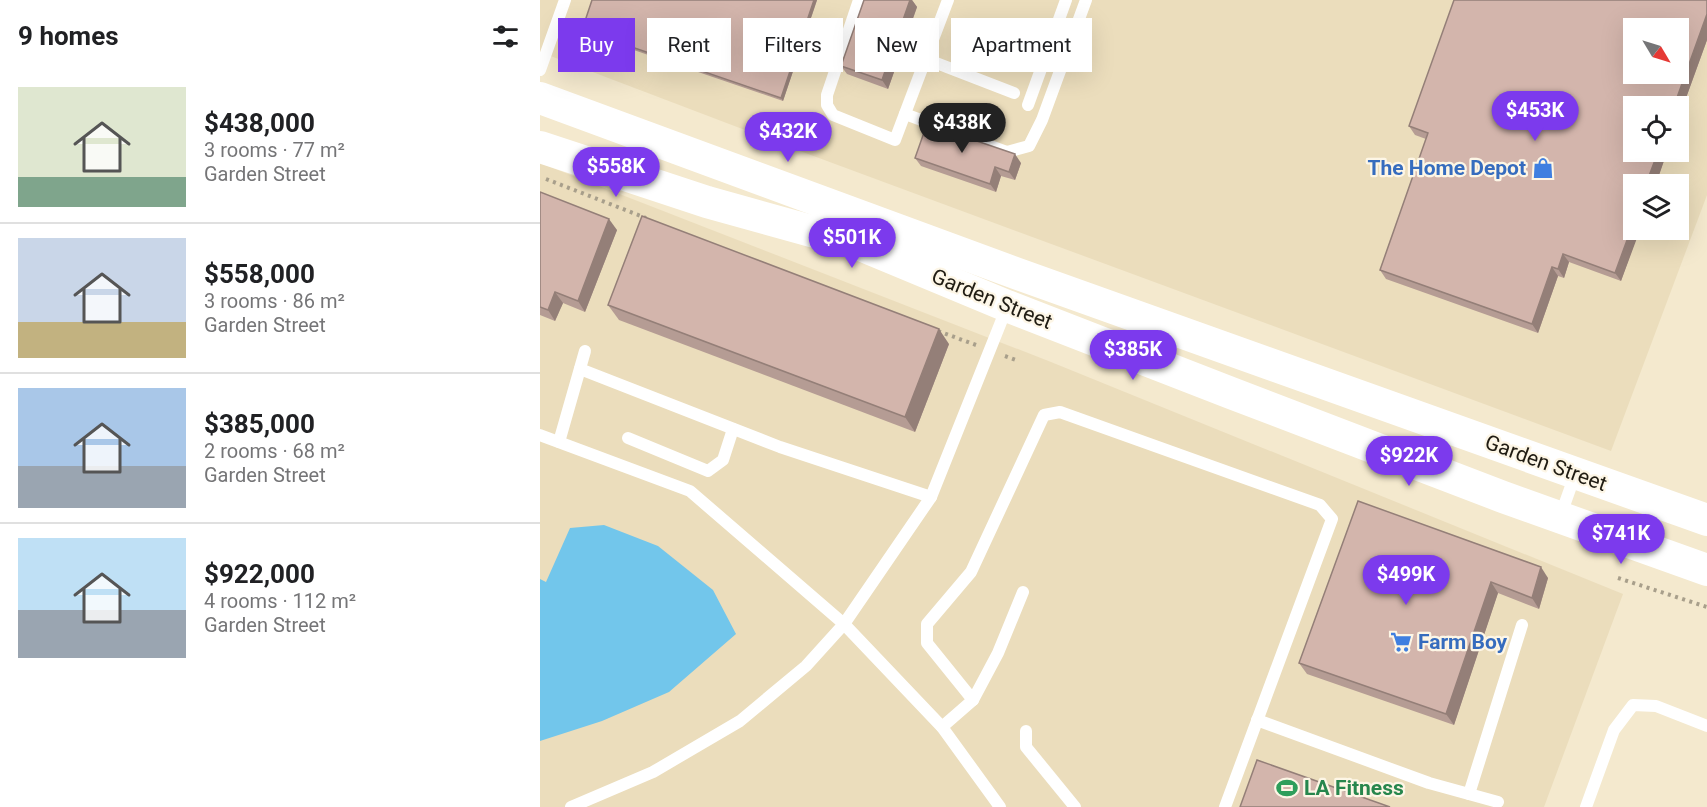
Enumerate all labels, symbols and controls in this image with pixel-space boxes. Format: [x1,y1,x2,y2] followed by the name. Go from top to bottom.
[558,18,635,72] chip: Buy
[647,18,731,72] chip: Rent
[743,18,843,72] chip: Filters
[855,18,939,72] chip: New
[951,18,1092,72] chip: Apartment
[1623,18,1689,84] north arrow
[1623,18,1689,240] map controls
[489,20,522,53] icon: filters
[18,21,119,51] text: 9 homes
[1493,91,1577,142] pin: $453K
[1623,96,1689,162] button: locate
[1506,98,1564,122] text: $453K
[920,103,1004,154] pin: $438K
[204,108,315,138] text: $438,000
[933,110,991,134] text: $438K
[66,111,138,183] icon: home
[746,112,830,163] pin: $432K
[759,119,817,143] text: $432K
[204,138,345,162] text: 3 rooms · 77 m²
[574,147,658,198] pin: $558K
[587,154,645,178] text: $558K
[1367,156,1526,180] place label: The Home Depot
[1531,156,1555,180] shop icon: The Home Depot
[204,162,326,186] text: Garden Street
[1623,174,1689,240] button: layers
[810,218,894,269] pin: $501K
[823,225,881,249] text: $501K
[204,259,315,289] text: $558,000
[66,262,138,334] icon: home
[928,264,1056,334] street label: Garden Street
[204,289,345,313] text: 3 rooms · 86 m²
[204,313,326,337] text: Garden Street
[1091,330,1175,381] pin: $385K
[1104,337,1162,361] text: $385K
[204,409,315,439] text: $385,000
[66,412,138,484] icon: home
[1482,430,1610,496] street label: Garden Street
[1367,436,1451,487] pin: $922K
[204,439,345,463] text: 2 rooms · 68 m²
[1380,443,1438,467] text: $922K
[204,463,326,487] text: Garden Street
[1579,514,1663,565] pin: $741K
[1592,521,1650,545] text: $741K
[1364,555,1448,606] pin: $499K
[204,559,315,589] text: $922,000
[66,562,138,634] icon: home
[1377,562,1435,586] text: $499K
[204,589,356,613] text: 4 rooms · 112 m²
[204,613,326,637] text: Garden Street
[1389,630,1413,654] supermarket icon: Farm Boy
[1418,630,1508,654] place label: Farm Boy
[1275,776,1299,800] sports icon: LA Fitness
[1304,776,1404,800] place label: LA Fitness

